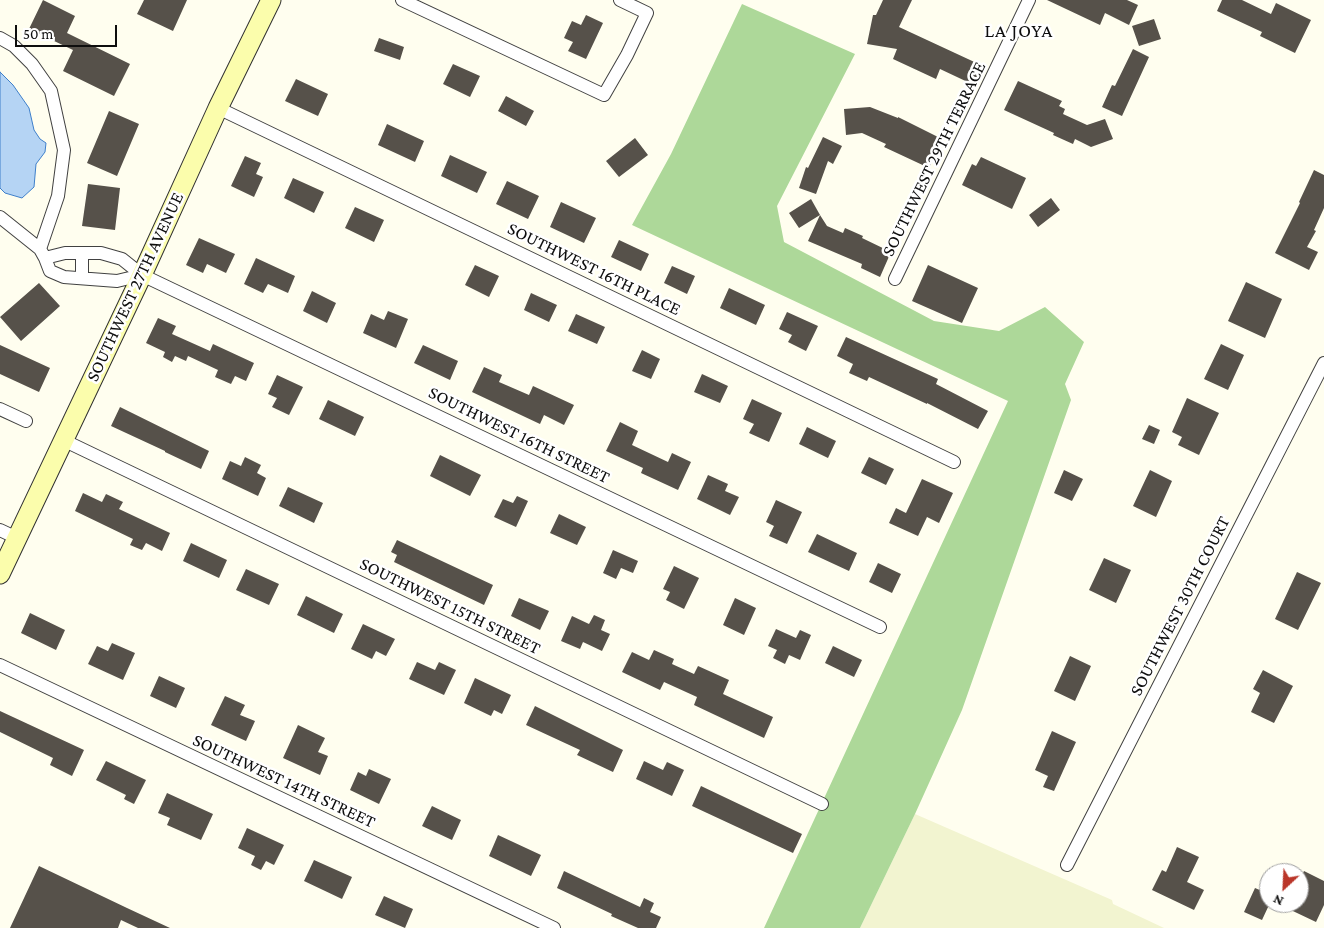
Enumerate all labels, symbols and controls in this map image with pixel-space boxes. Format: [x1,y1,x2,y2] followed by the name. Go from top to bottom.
[18,15,120,47] scale bar
[984,20,1054,42] district label: LA JOYA
[23,26,53,42] text: 50 m
[877,58,991,260] street label: SOUTHWEST 29TH TERRACE
[82,189,188,385] street label: SOUTHWEST 27TH AVENUE
[504,218,684,320] street label: SOUTHWEST 16TH PLACE
[425,382,613,488] street label: SOUTHWEST 16TH STREET
[1125,513,1235,699] street label: SOUTHWEST 30TH COURT
[356,553,544,659] street label: SOUTHWEST 15TH STREET
[189,729,379,833] street label: SOUTHWEST 14TH STREET
[1259,863,1309,913] north arrow
[1270,891,1286,910] text: N

